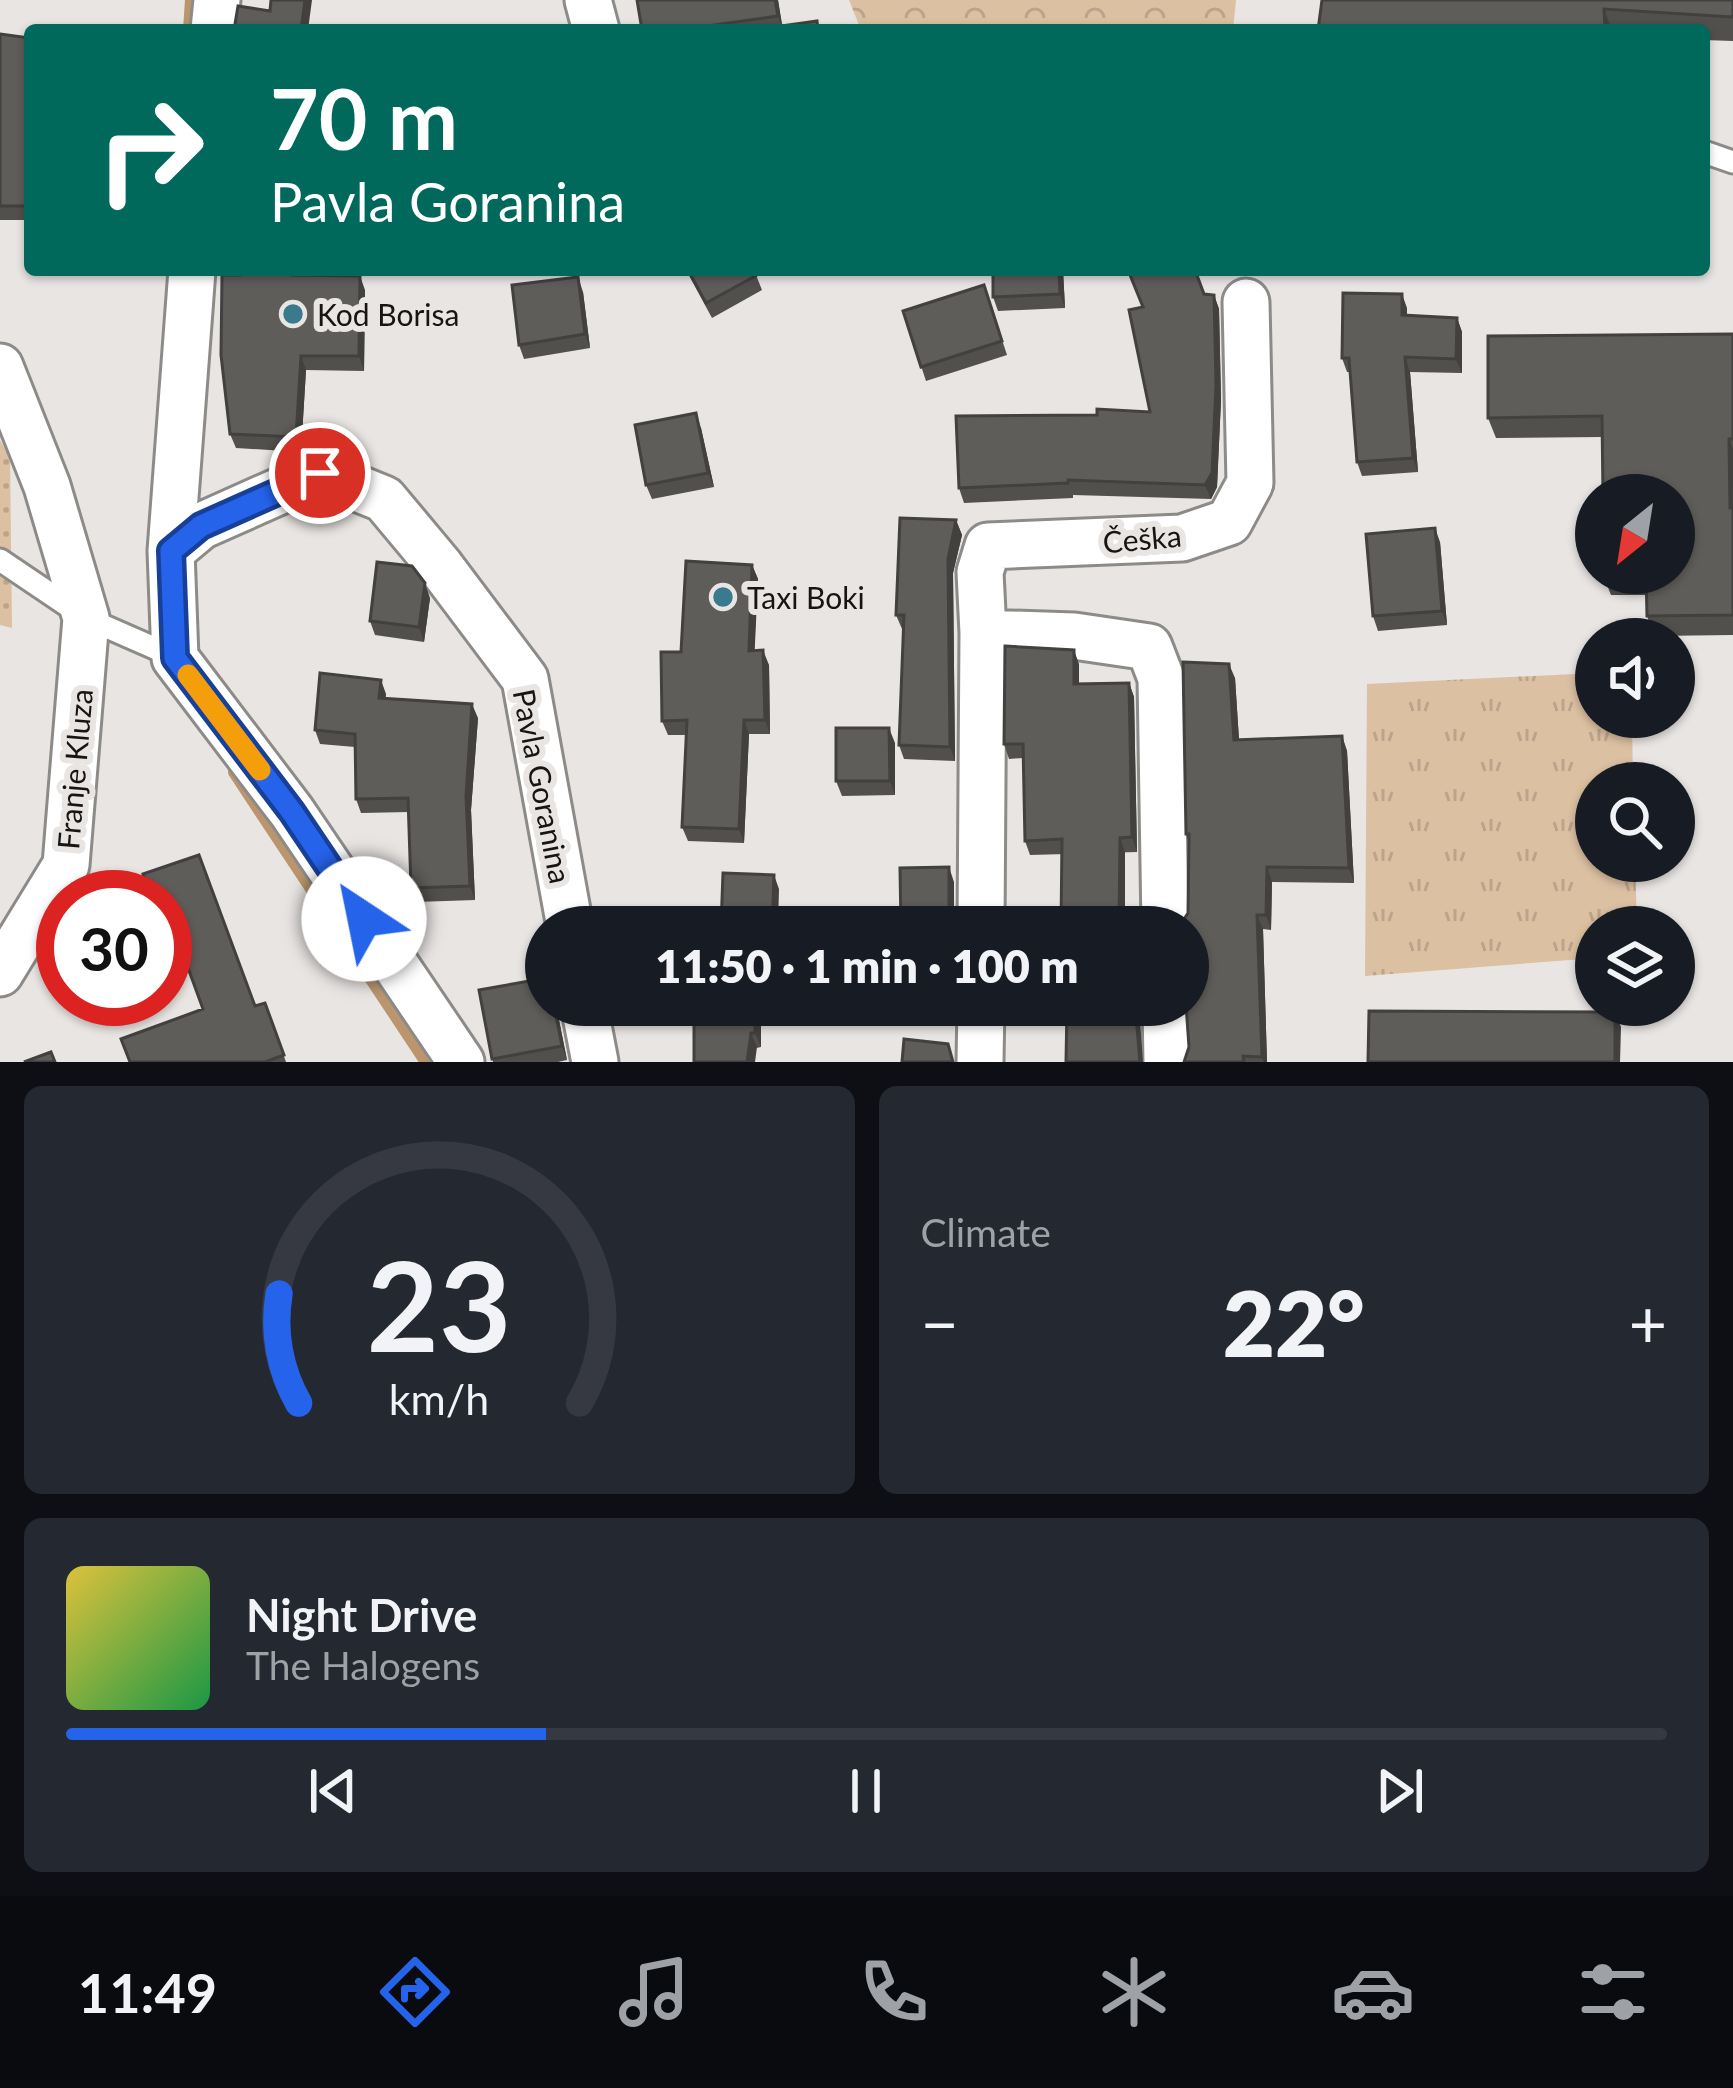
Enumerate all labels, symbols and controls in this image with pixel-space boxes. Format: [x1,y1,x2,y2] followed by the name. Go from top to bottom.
[270,67,458,168] text: 70 m
[72,72,228,228] icon: right
[270,169,625,234] text: Pavla Goranina
[317,296,459,332] place label: Kod Borisa
[280,301,306,327] marker: Kod Borisa
[269,422,371,524] pin
[287,440,353,506] icon: arrive
[1575,474,1695,594] north arrow
[1575,474,1695,1026] map controls
[1101,517,1183,559] street label: Češka
[747,579,865,615] place label: Taxi Boki
[710,584,736,610] marker: Taxi Boki
[1575,618,1695,738] button: sound
[507,686,579,886] street label: Pavla Goranina
[49,687,99,851] street label: Franje Kluza
[1575,762,1695,882] button: search
[301,856,427,982] position arrow
[36,870,192,1026] speed limit sign: 30
[1575,906,1695,1026] button: layers
[655,939,1079,993] text: 11:50 · 1 min · 100 m
[921,1209,1051,1255] text: Climate
[367,1229,512,1379] text: 23
[1223,1268,1365,1376] text: 22°
[921,1283,959,1362] text: −
[1629,1283,1667,1362] text: +
[389,1373,489,1424] text: km/h
[246,1588,477,1642] text: Night Drive
[246,1642,480,1688] text: The Halogens
[300,1758,366,1824] icon: previous
[833,1758,899,1824] icon: pause
[1367,1758,1433,1824] icon: next
[373,1950,457,2034] icon: directions
[612,1950,696,2034] icon: music
[852,1950,936,2034] icon: phone
[1092,1950,1176,2034] icon: climate
[1331,1950,1415,2034] icon: car
[1571,1950,1655,2034] icon: filters
[78,1960,217,2025] text: 11:49

